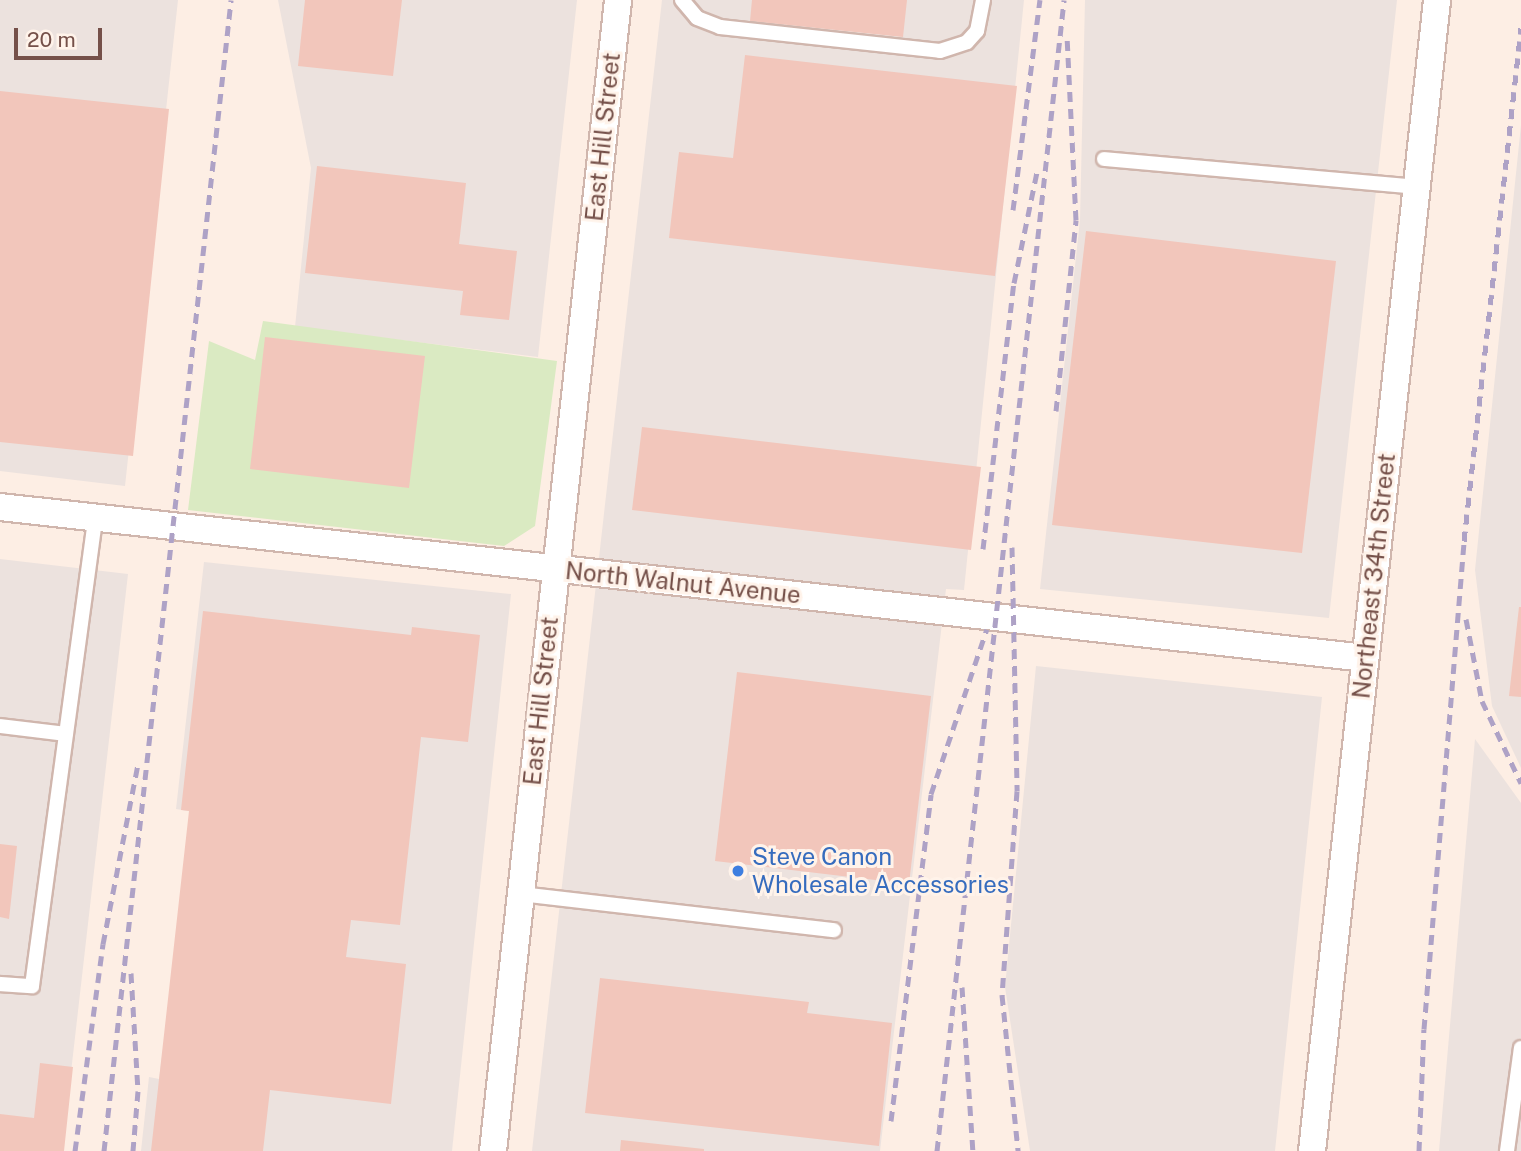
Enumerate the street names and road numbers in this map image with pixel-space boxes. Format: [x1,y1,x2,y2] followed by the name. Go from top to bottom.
[580,51,626,223] street label: East Hill Street
[1347,452,1401,700] street label: Northeast 34th Street
[564,556,802,610] street label: North Walnut Avenue
[518,615,564,787] street label: East Hill Street

